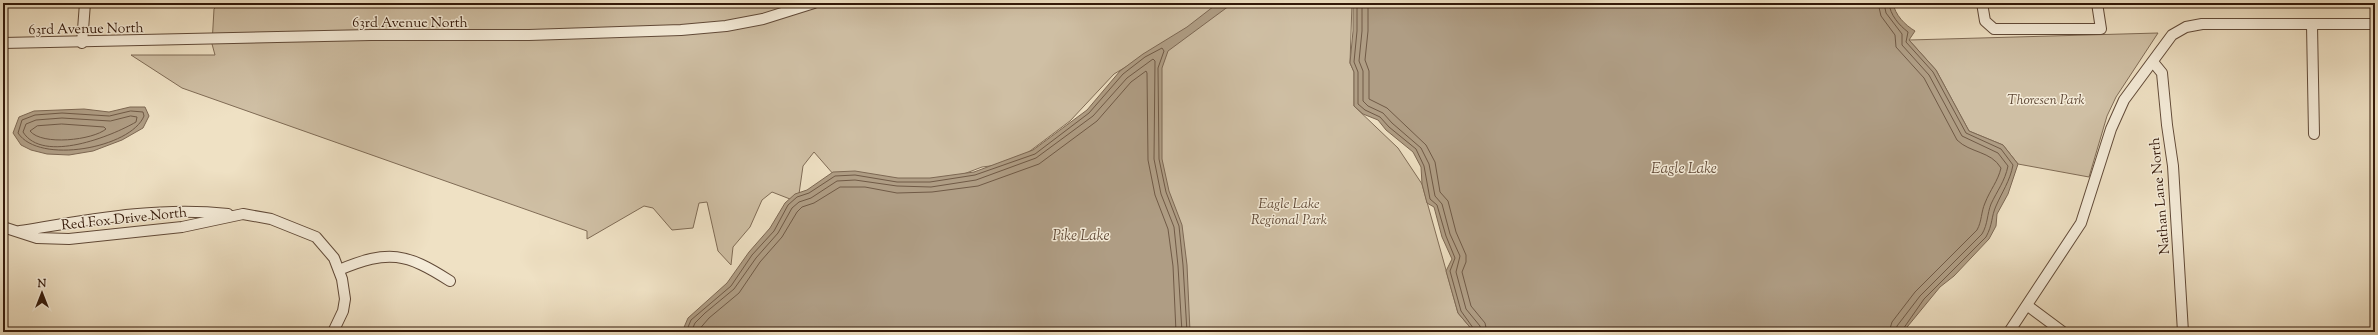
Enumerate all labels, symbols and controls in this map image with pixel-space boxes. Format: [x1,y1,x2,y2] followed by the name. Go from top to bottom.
[352,14,468,34] street label: 63rd Avenue North
[28,19,144,41] street label: 63rd Avenue North
[2007,91,2085,111] park label: Thoresen Park
[2146,136,2176,255] street label: Nathan Lane North
[1651,159,1717,180] water label: Eagle Lake
[1251,195,1328,231] park label: Eagle Lake Regional Park
[60,203,188,237] street label: Red Fox Drive North
[1053,226,1109,247] water label: Pike Lake
[22,273,62,313] north arrow
[37,276,47,292] text: N

